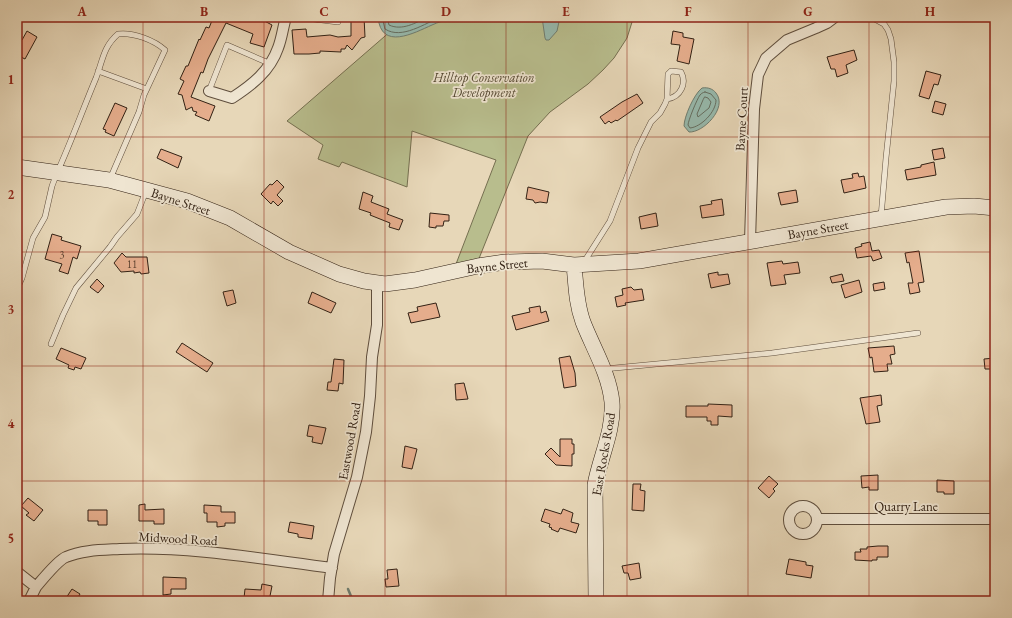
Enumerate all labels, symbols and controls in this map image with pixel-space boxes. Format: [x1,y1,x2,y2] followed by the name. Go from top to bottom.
[76,3,87,20] text: A
[200,3,208,20] text: B
[319,3,329,20] text: C
[441,3,451,20] text: D
[562,3,570,20] text: E
[684,3,692,20] text: F
[803,3,813,20] text: G
[925,3,936,20] text: H
[432,69,535,101] park label: Hilltop Conservation Development
[8,71,15,88] text: 1
[731,87,752,151] street label: Bayne Court
[149,184,213,219] street label: Bayne Street
[8,186,15,203] text: 2
[786,216,850,243] street label: Bayne Street
[59,248,65,262] house number: 3
[466,254,529,277] street label: Bayne Street
[127,257,137,271] house number: 11
[8,301,15,318] text: 3
[334,401,365,481] street label: Eastwood Road
[588,411,619,497] street label: East Rocks Road
[8,415,15,432] text: 4
[874,498,938,515] street label: Quarry Lane
[138,528,218,549] street label: Midwood Road
[8,530,14,547] text: 5

